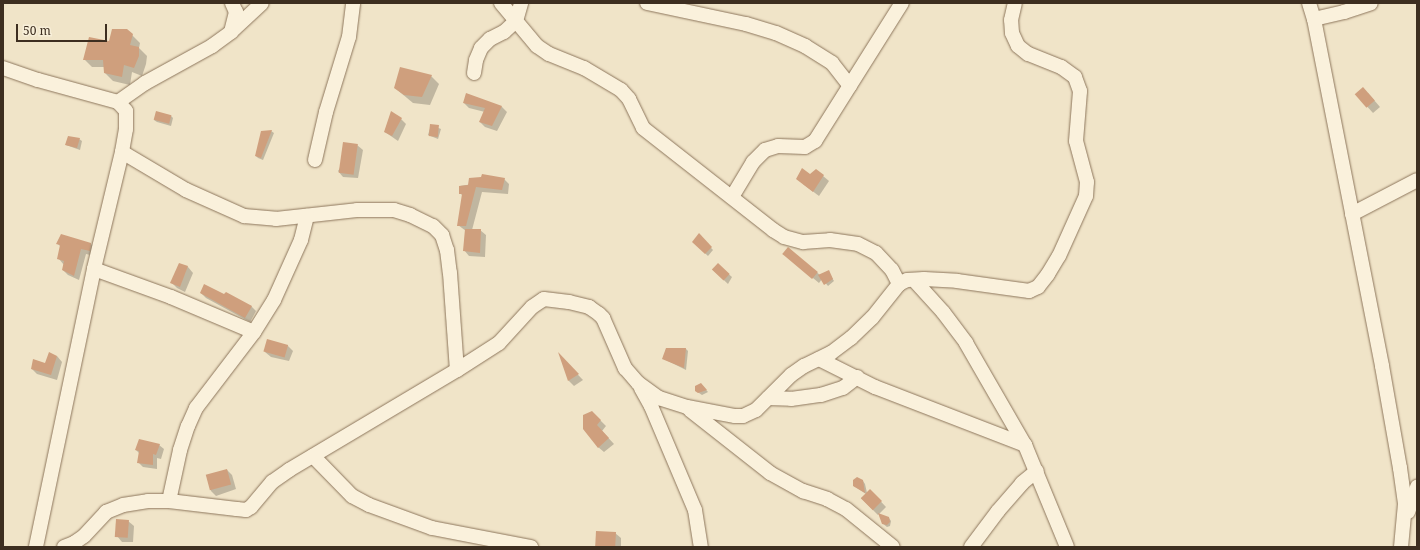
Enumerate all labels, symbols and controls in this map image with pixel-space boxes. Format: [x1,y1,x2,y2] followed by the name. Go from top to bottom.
[18,16,109,42] scale bar
[23,22,51,39] text: 50 m

